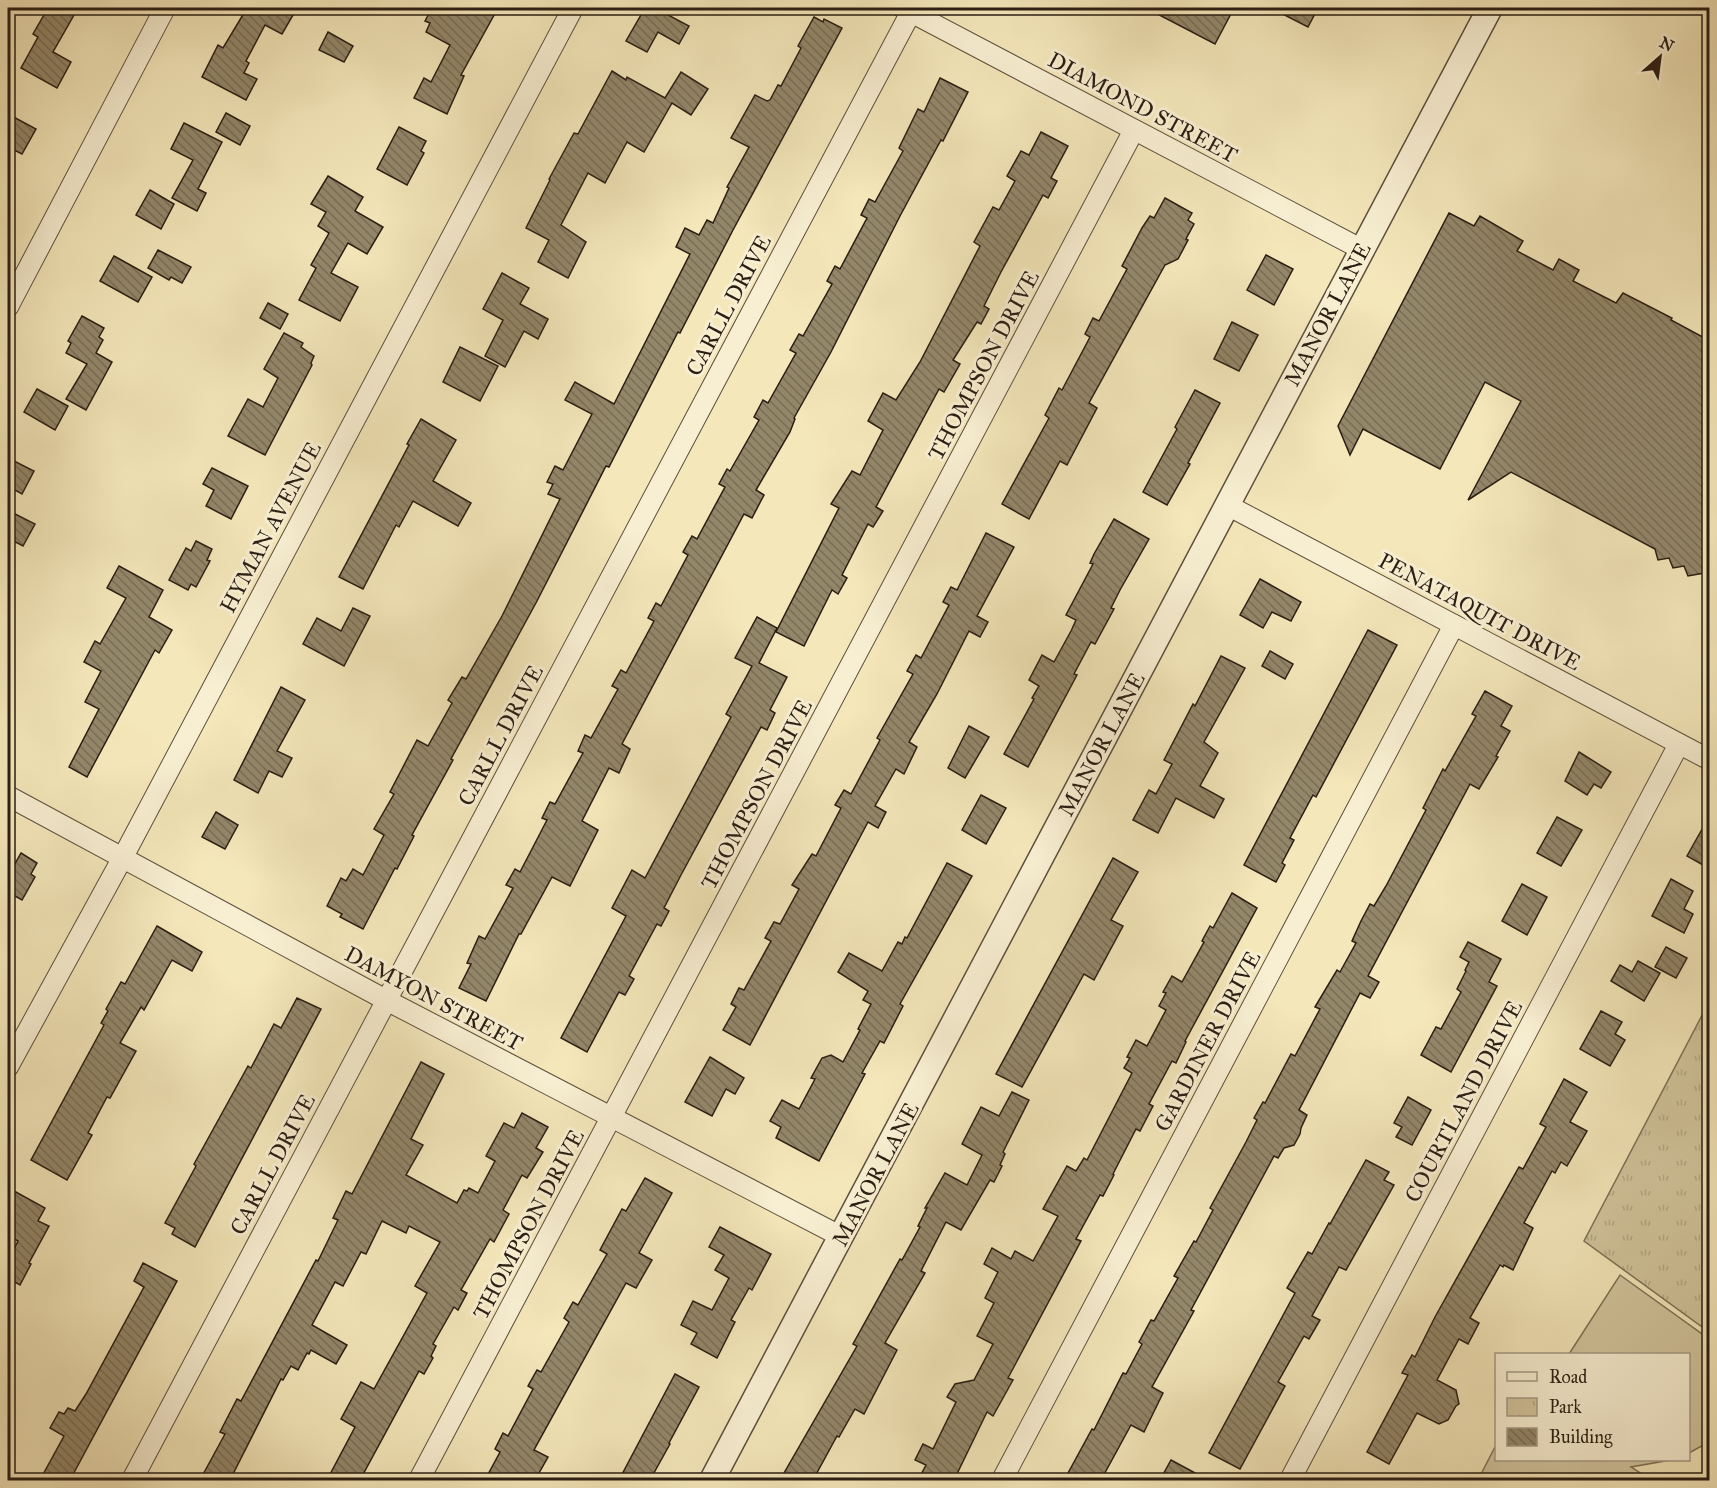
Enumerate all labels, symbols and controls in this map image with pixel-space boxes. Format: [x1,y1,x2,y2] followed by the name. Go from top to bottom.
[1630,27,1690,87] north arrow
[1656,33,1678,56] text: N
[1043,46,1242,169] street label: DIAMOND STREET
[680,230,777,380] street label: CARLL DRIVE
[1278,238,1377,391] street label: MANOR LANE
[922,265,1045,465] street label: THOMPSON DRIVE
[214,437,327,617] street label: HYMAN AVENUE
[1374,547,1586,676] street label: PENATAQUIT DRIVE
[452,660,549,810] street label: CARLL DRIVE
[1052,668,1151,821] street label: MANOR LANE
[695,694,818,894] street label: THOMPSON DRIVE
[340,940,527,1057] street label: DAMYON STREET
[1148,946,1267,1136] street label: GARDINER DRIVE
[1399,996,1528,1207] street label: COURTLAND DRIVE
[224,1089,321,1239] street label: CARLL DRIVE
[826,1098,925,1251] street label: MANOR LANE
[467,1124,590,1324] street label: THOMPSON DRIVE
[1495,1353,1690,1461] legend
[1549,1366,1587,1388] text: Road
[1549,1396,1582,1418] text: Park
[1549,1426,1613,1449] text: Building

